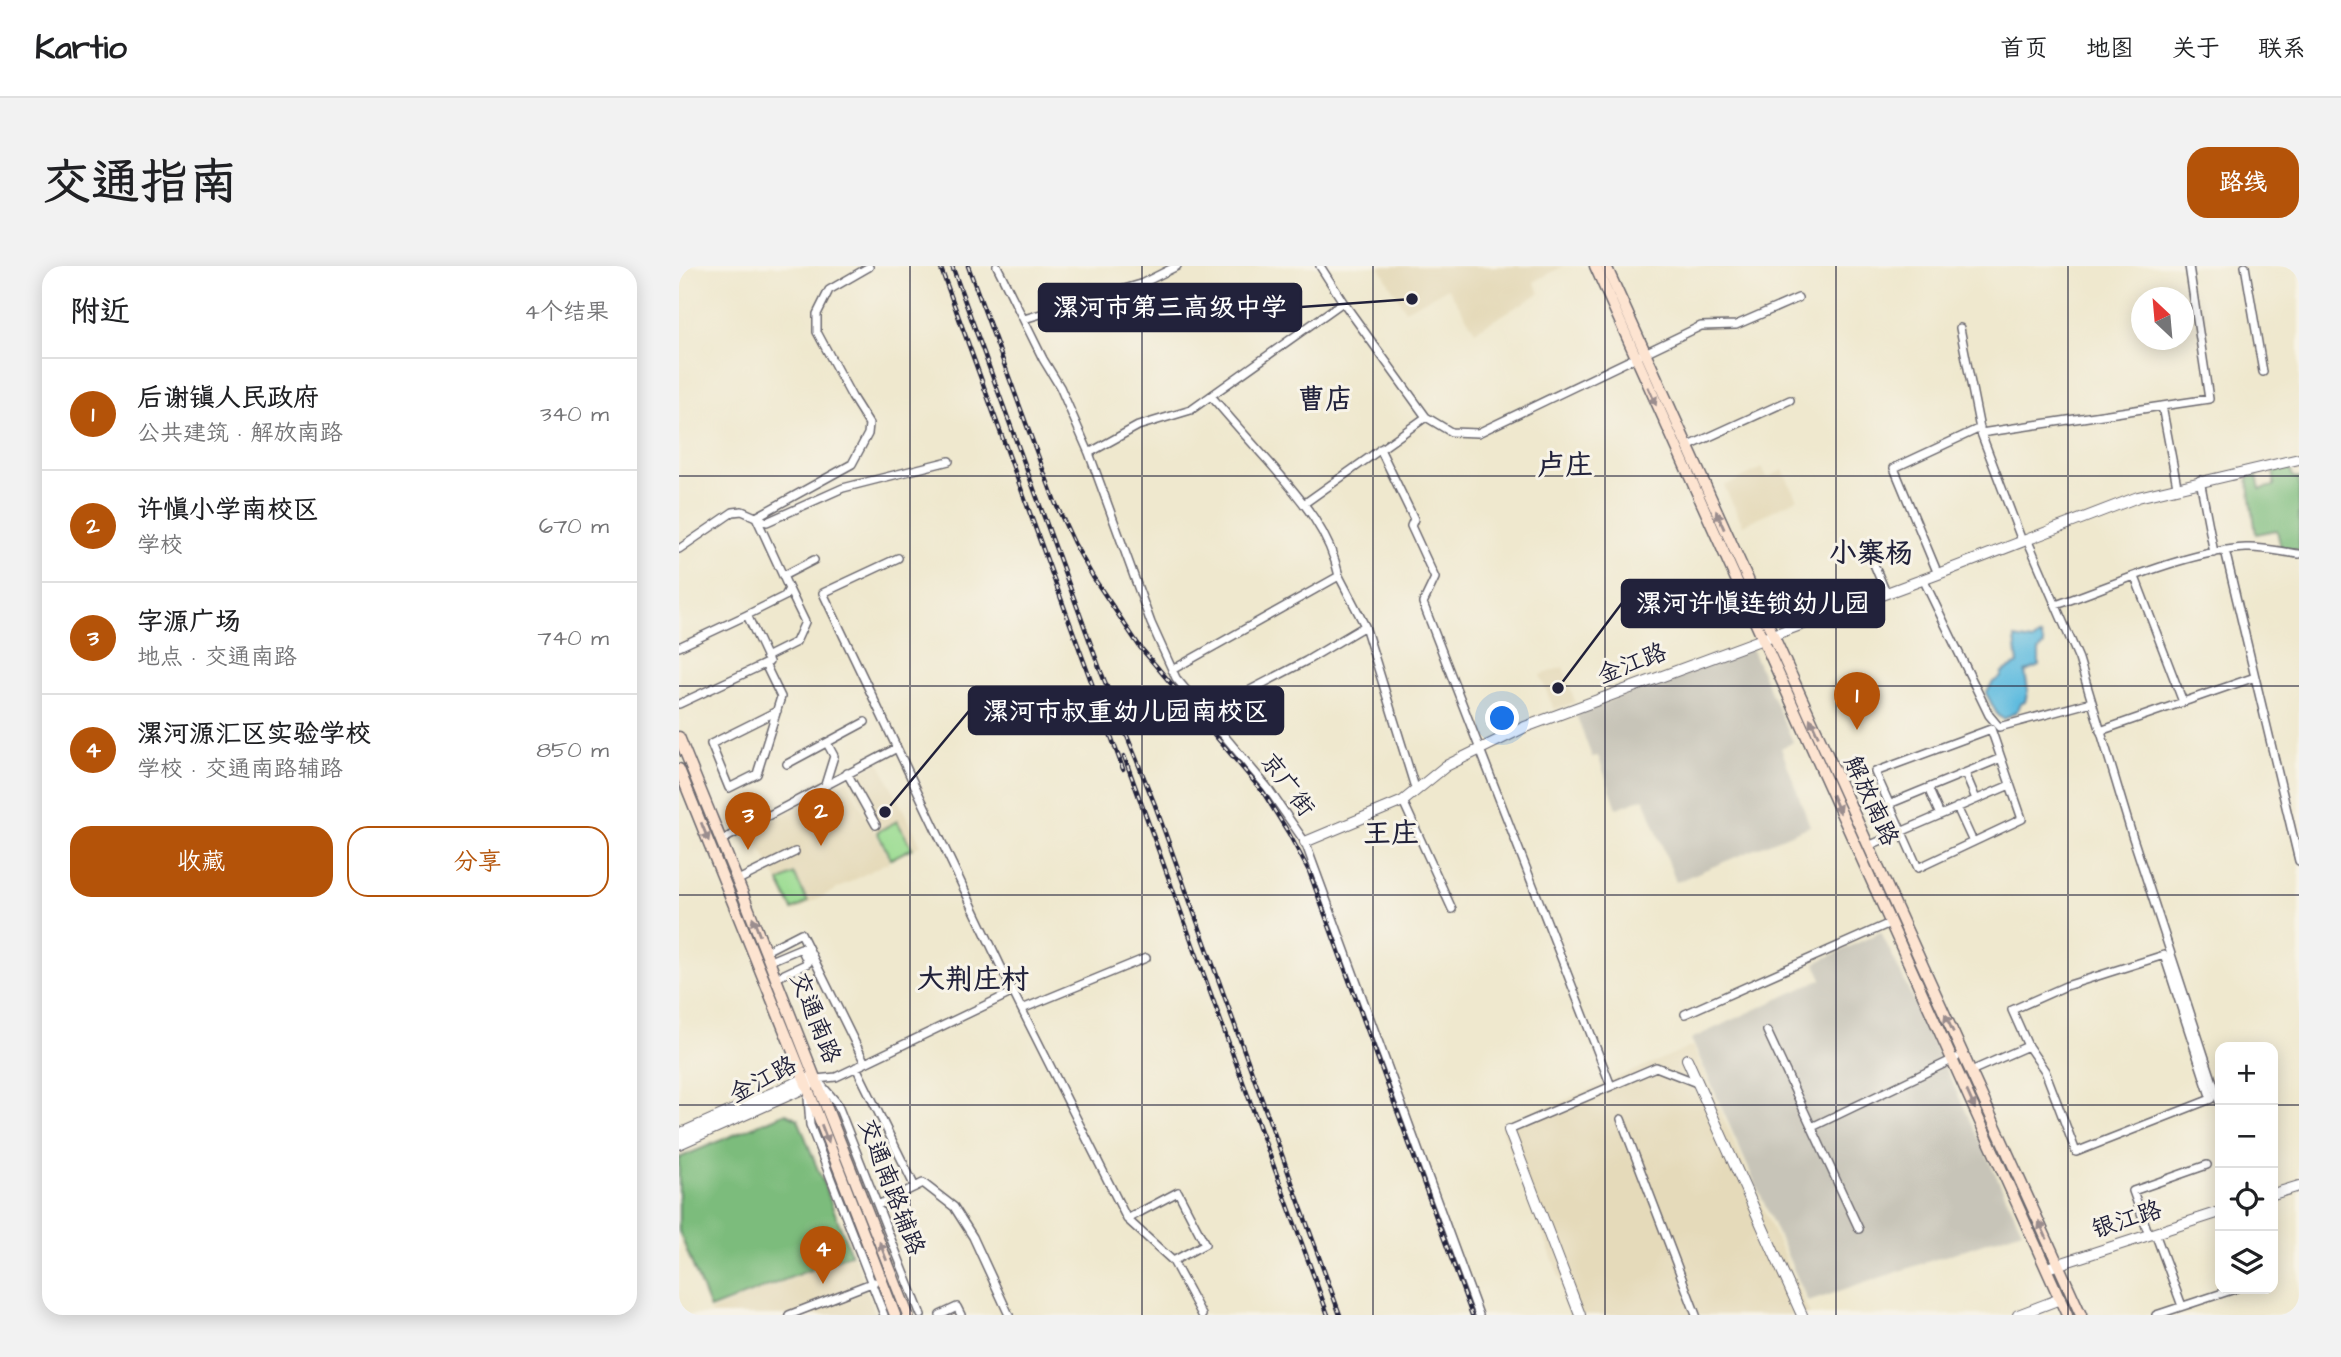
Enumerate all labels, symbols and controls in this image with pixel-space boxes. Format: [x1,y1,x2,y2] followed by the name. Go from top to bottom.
[35,25,127,71] text: Kartio
[2000,32,2048,66] text: 首页
[2086,32,2134,66] text: 地图
[2172,32,2220,66] text: 关于
[2258,32,2306,66] text: 联系
[2187,147,2299,218] button: 路线
[42,150,238,218] text: 交通指南
[1039,284,1301,331] callout: 漯河市第三高级中学
[2131,287,2194,350] north arrow
[1053,290,1287,326] text: 漯河市第三高级中学
[70,291,130,333] text: 附近
[524,296,609,328] text: 4个结果
[137,380,319,416] text: 后谢镇人民政府
[1297,380,1353,419] district label: 曹店
[1647,385,1658,406] one-way arrow
[92,398,94,430] text: 1
[540,398,609,430] text: 340 m
[137,417,343,449] text: 公共建筑 · 解放南路
[1537,446,1593,485] district label: 卢庄
[137,492,319,528] text: 许慎小学南校区
[86,510,100,542] text: 2
[539,510,609,542] text: 670 m
[1714,510,1726,530] one-way arrow
[137,529,183,561] text: 学校
[1829,534,1913,573] district label: 小寨杨
[1622,580,1884,627] callout: 漯河许慎连锁幼儿园
[1636,586,1870,622] text: 漯河许慎连锁幼儿园
[137,604,241,640] text: 字源广场
[87,622,99,654] text: 3
[538,622,609,654] text: 740 m
[1592,635,1672,693] street label: 金江路
[137,641,297,673] text: 地点 · 交通南路
[1834,672,1880,730] pin: 1
[969,687,1283,734] callout: 漯河市叔重幼儿园南校区
[983,694,1269,730] text: 漯河市叔重幼儿园南校区
[1485,701,1519,735] your location
[137,716,371,752] text: 漯河源汇区实验学校
[1808,717,1820,737] one-way arrow
[85,734,101,766] text: 4
[536,734,609,766] text: 850 m
[1252,746,1322,824] street label: 京广街
[1835,750,1907,852] street label: 解放南路
[137,753,343,785] text: 学校 · 交通南路辅路
[798,788,844,846] pin: 2
[725,792,771,850] pin: 3
[1830,794,1842,814] one-way arrow
[1363,814,1419,853] district label: 王庄
[700,821,711,842] one-way arrow
[70,826,333,897] button: 收藏
[347,826,609,897] button: 分享
[750,915,761,936] one-way arrow
[917,960,1029,999] district label: 大荆庄村
[781,967,849,1069] street label: 交通南路
[1943,1013,1954,1034] one-way arrow
[2215,1042,2278,1294] map controls
[2215,1042,2278,1105] button: +
[723,1048,803,1112] street label: 金江路
[1965,1090,1977,1110] one-way arrow
[2215,1105,2278,1168] button: −
[849,1114,933,1260] street label: 交通南路辅路
[820,1124,831,1145] one-way arrow
[2215,1168,2278,1231] button: locate
[2088,1193,2166,1247] street label: 银江路
[2037,1220,2048,1241] one-way arrow
[800,1226,846,1284] pin: 4
[2215,1231,2278,1294] button: layers
[878,1241,889,1262] one-way arrow

